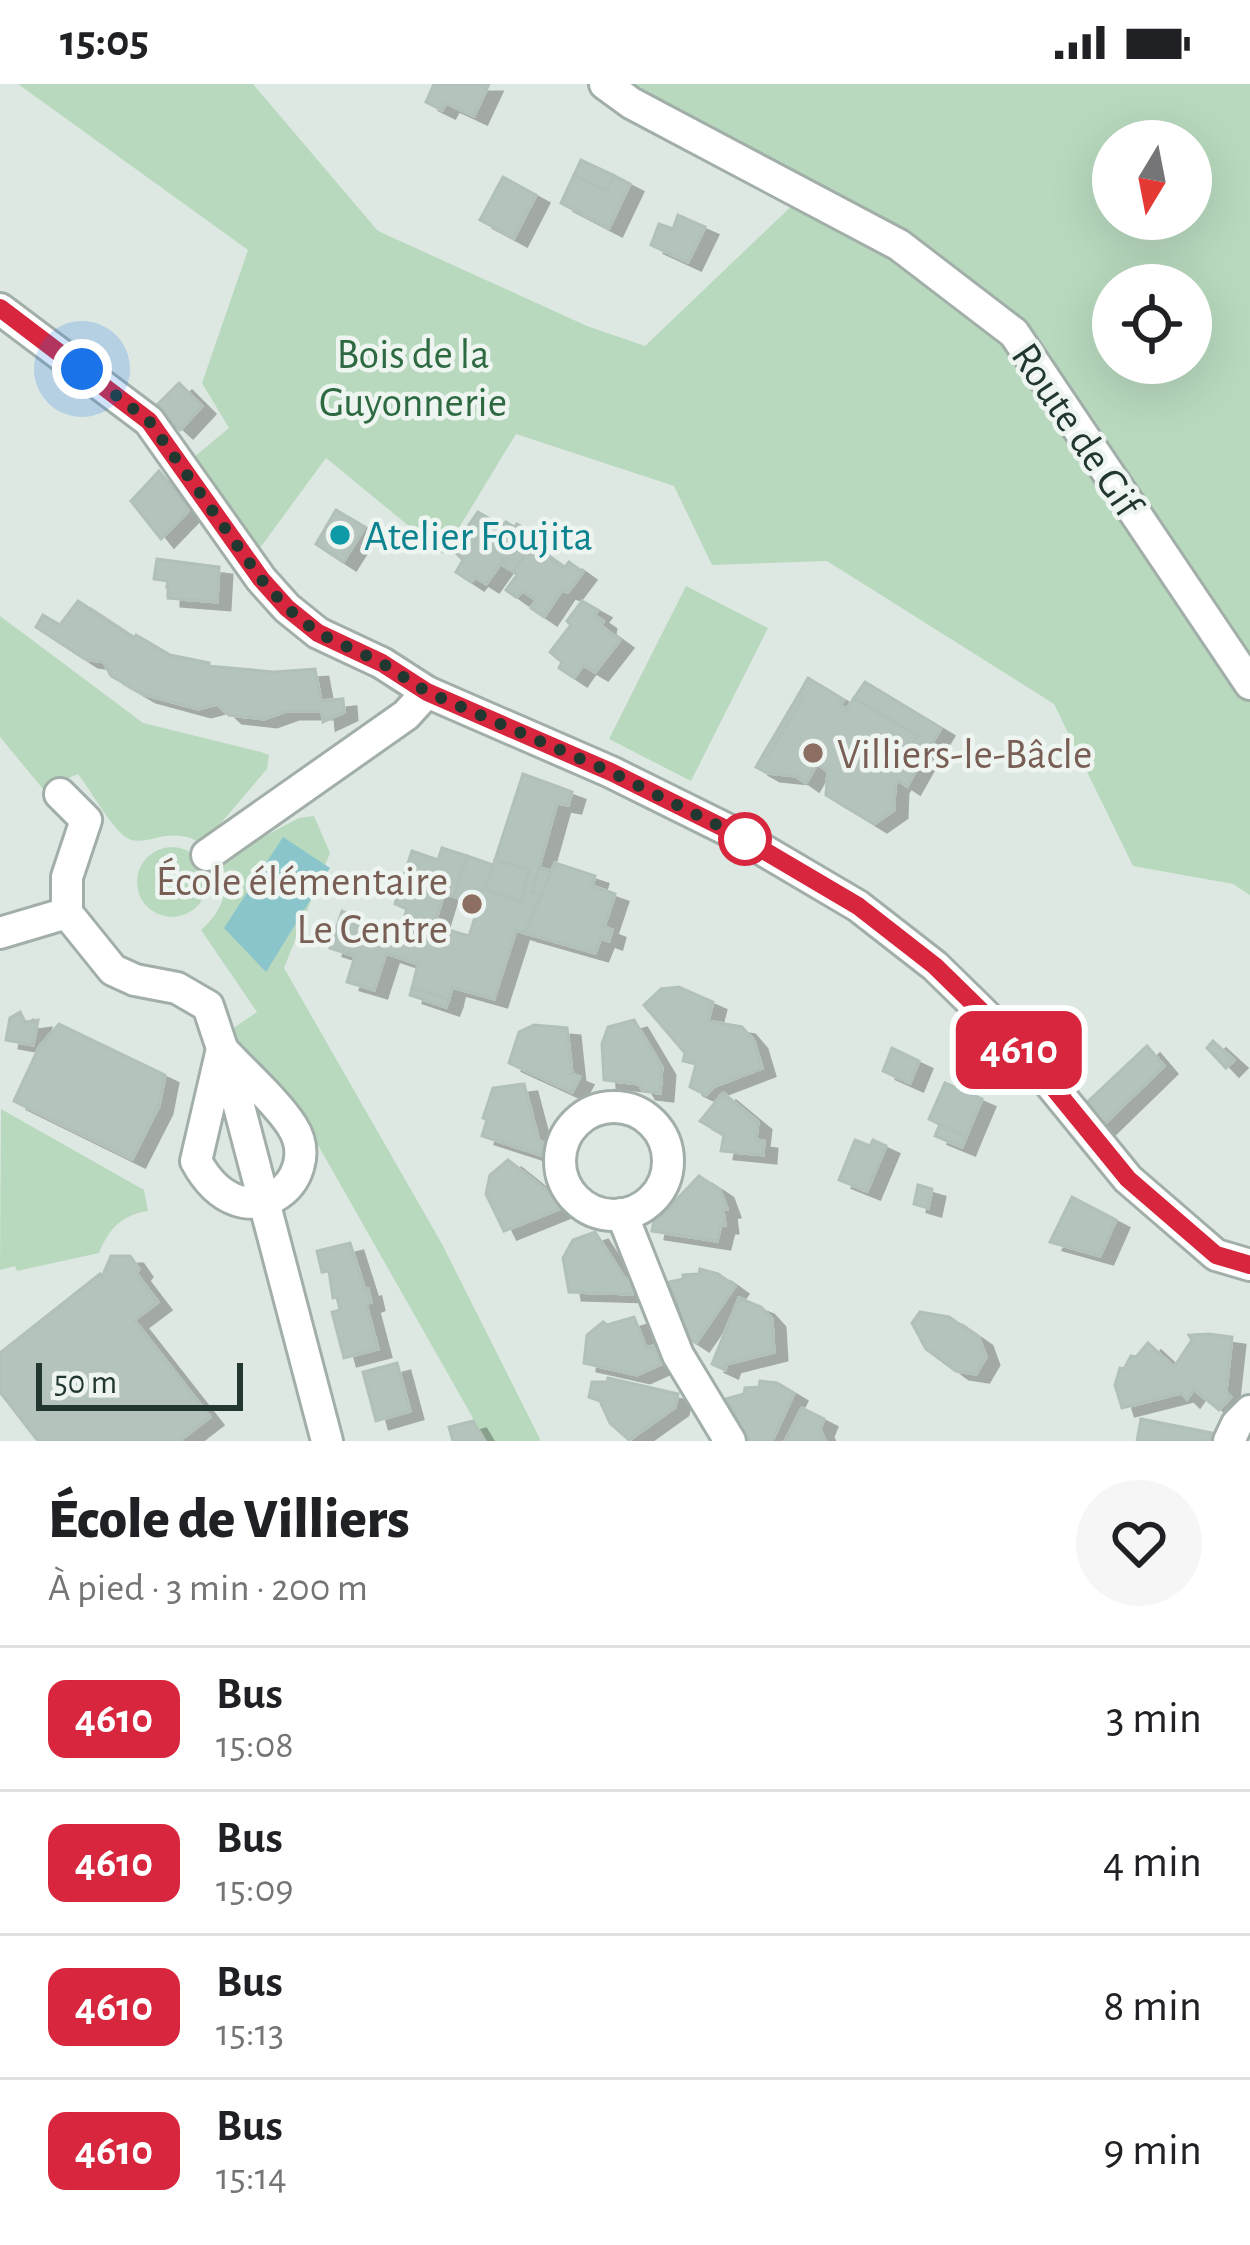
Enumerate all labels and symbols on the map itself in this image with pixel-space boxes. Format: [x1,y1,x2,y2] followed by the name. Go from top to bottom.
[1092,120,1212,240] north arrow
[319,334,507,424] park label: Bois de la Guyonnerie
[1003,336,1151,526] street label: Route de Gif
[52,339,112,399] your location
[364,516,593,558] place label: Atelier Foujita
[327,522,353,548] marker: Atelier Foujita
[837,734,1092,776] place label: Villiers-le-Bâcle
[800,740,826,766] marker: Villiers-le-Bâcle
[720,814,770,864] unlabelled marker
[156,857,448,951] place label: École élémentaire Le Centre
[459,891,485,917] marker: École élémentaire Le Centre
[935,1011,1103,1089] line badge: 4610
[36,1357,243,1410] scale bar

